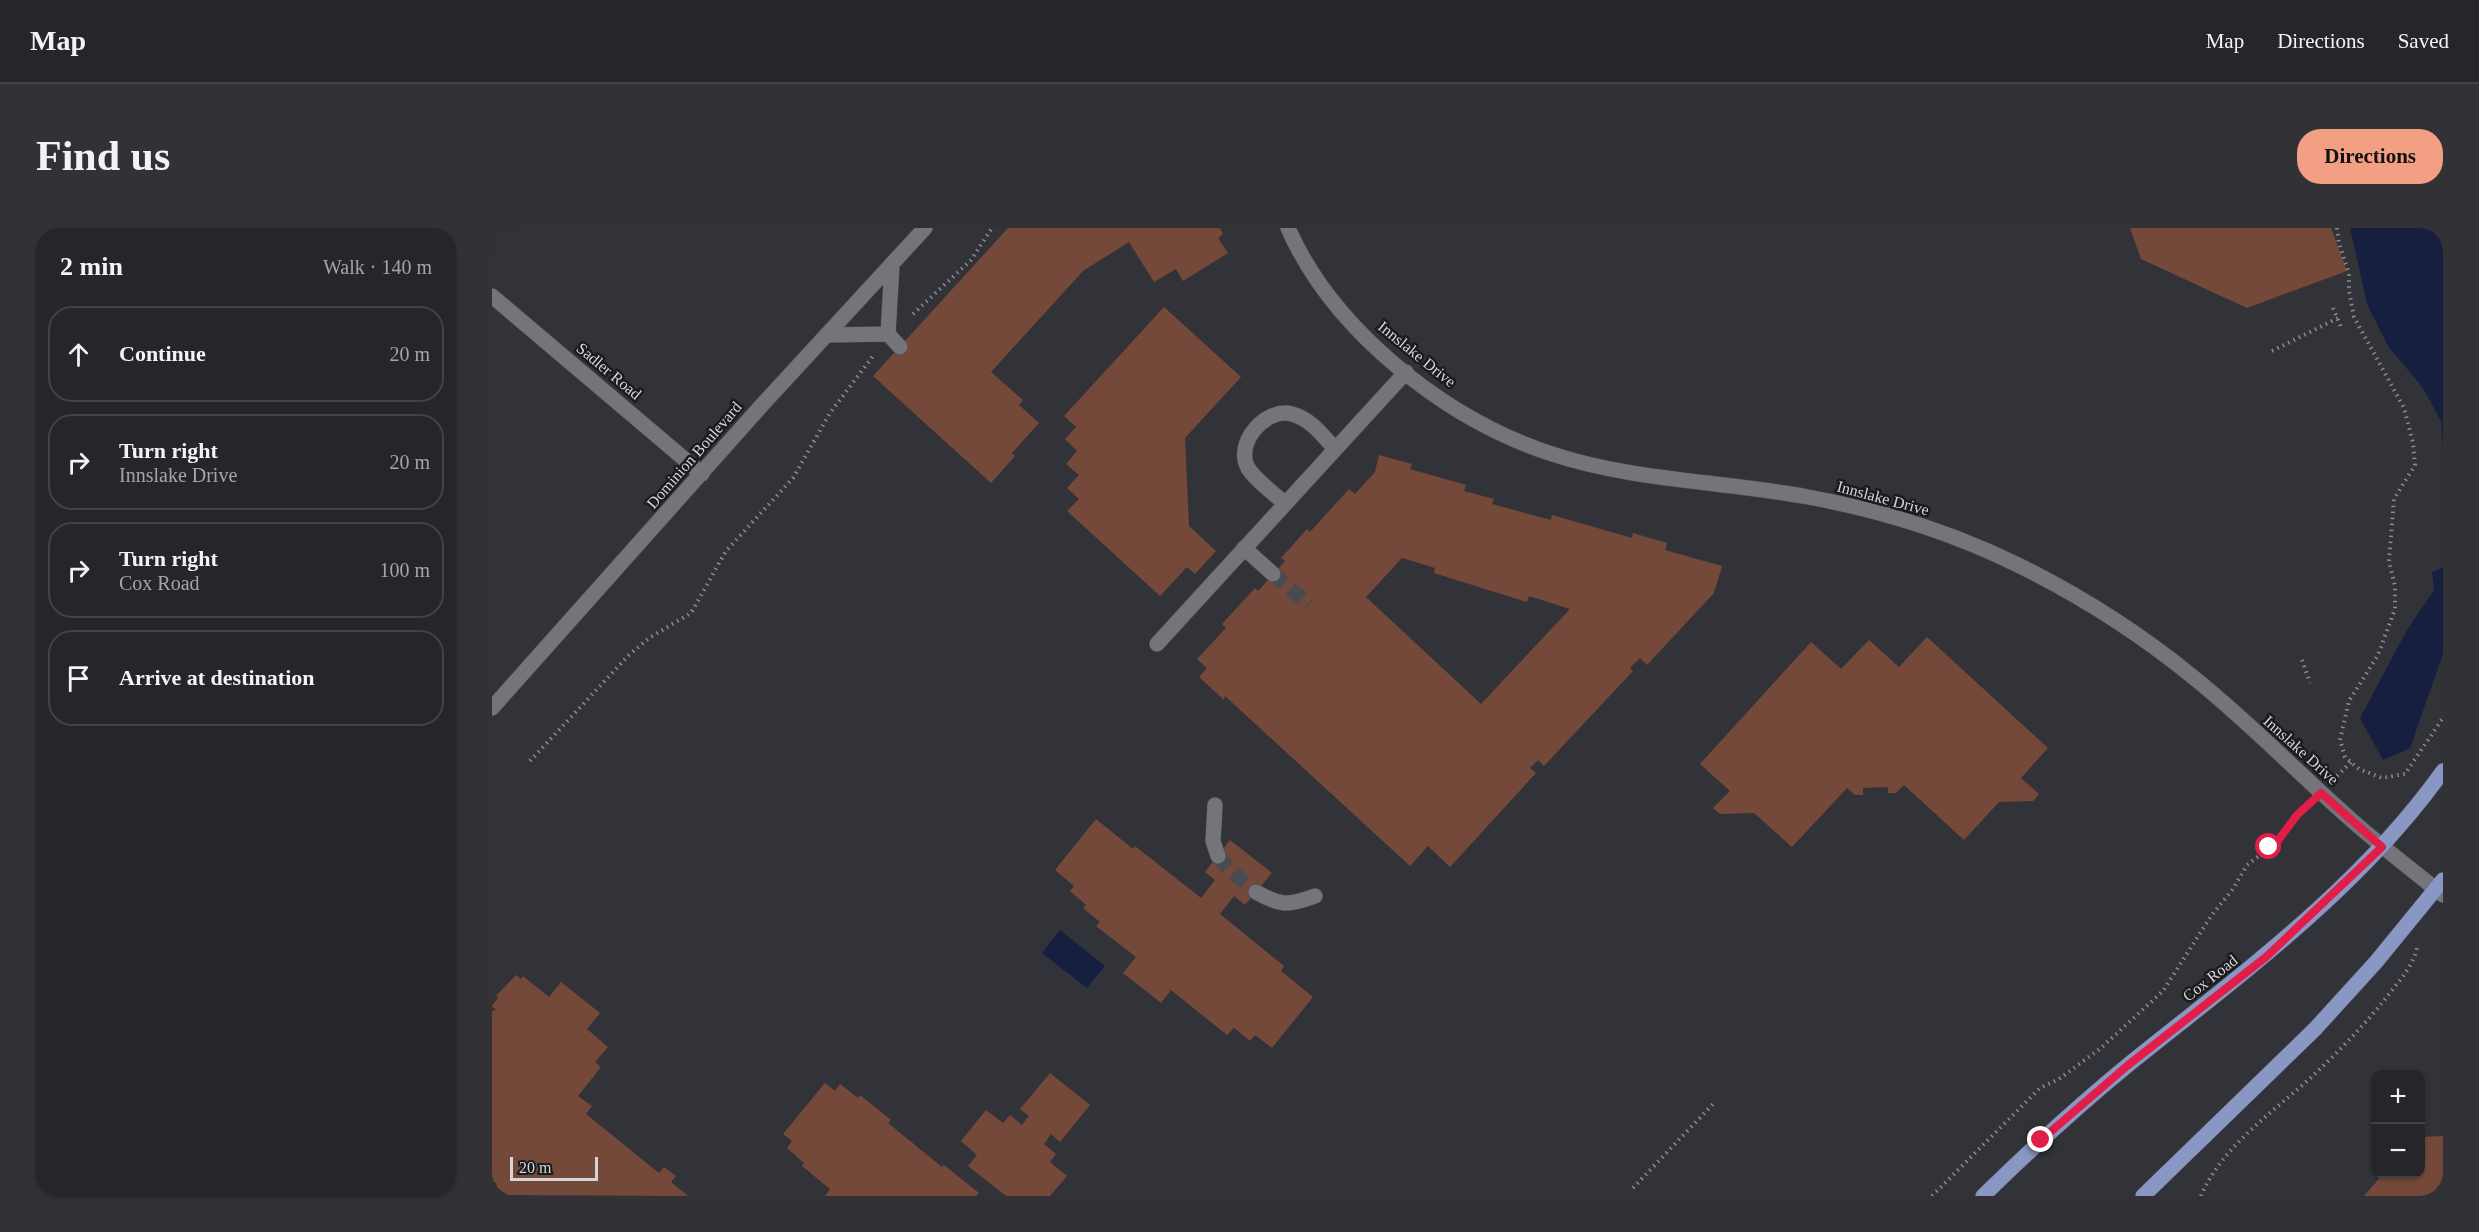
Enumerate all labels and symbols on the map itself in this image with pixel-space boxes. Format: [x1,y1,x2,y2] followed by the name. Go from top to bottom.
[1375,318,1459,390] street label: Innslake Drive
[573,339,645,403] street label: Sadler Road
[643,398,745,512] street label: Dominion Boulevard
[1835,478,1931,518] street label: Innslake Drive
[2260,712,2342,788] street label: Innslake Drive
[2255,833,2281,859] route start
[2179,951,2241,1005] street label: Cox Road
[2027,1126,2053,1152] route end
[510,1154,598,1182] scale bar

